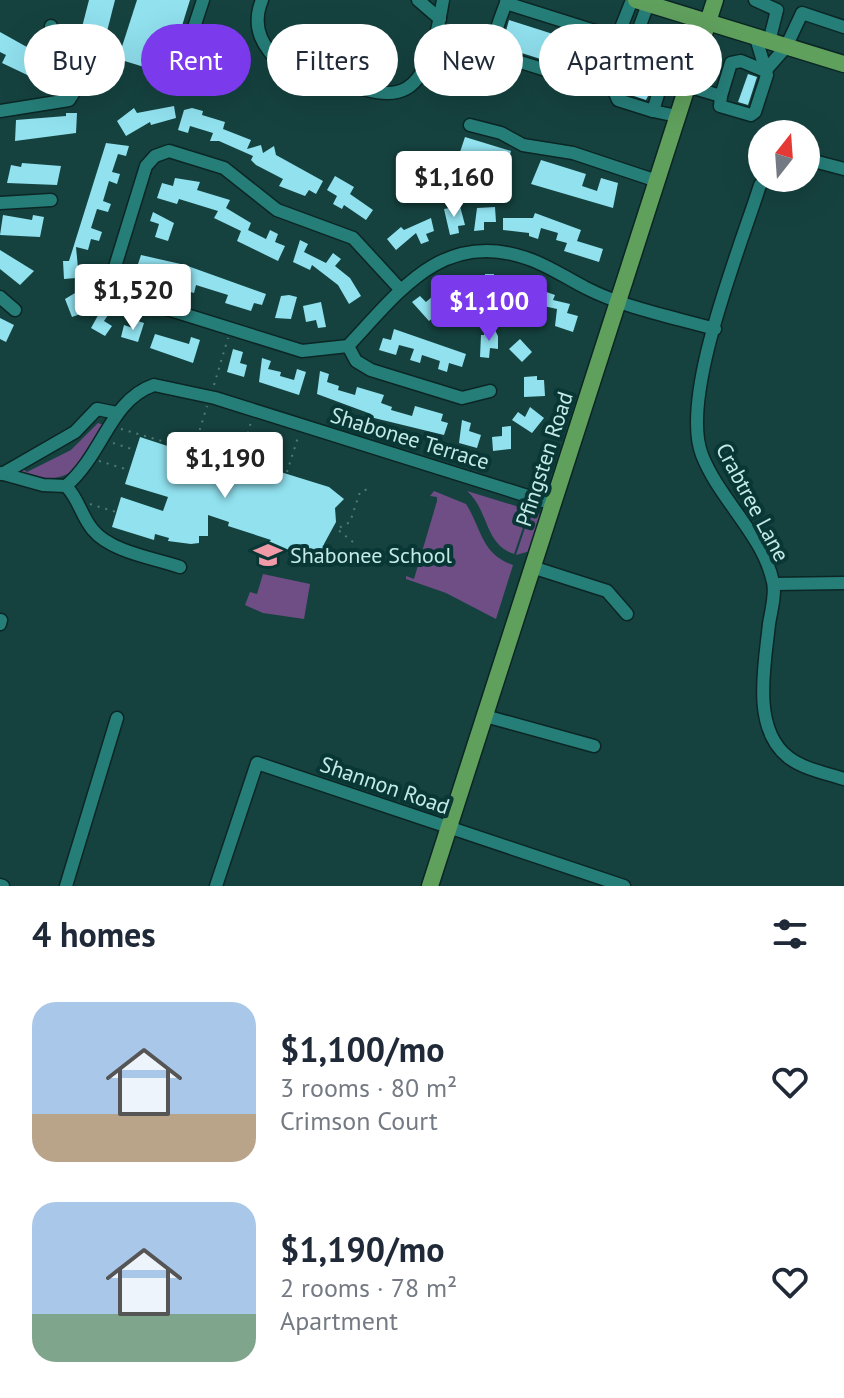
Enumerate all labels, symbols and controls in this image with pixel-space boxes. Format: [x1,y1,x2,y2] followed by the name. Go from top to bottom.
[24,24,125,96] chip: Buy
[141,24,251,96] chip: Rent
[267,24,398,96] chip: Filters
[414,24,523,96] chip: New
[539,24,722,96] chip: Apartment
[748,120,820,192] north arrow
[748,120,820,192] map controls
[389,151,519,219] pin: $1,160
[414,160,494,193] text: $1,160
[68,264,198,332] pin: $1,520
[93,273,173,306] text: $1,520
[424,275,554,343] pin: $1,100
[449,284,529,317] text: $1,100
[509,388,579,530] street label: Pfingsten Road
[327,401,493,475] street label: Shabonee Terrace
[160,432,290,500] pin: $1,190
[710,438,796,566] street label: Crabtree Lane
[185,441,265,474] text: $1,190
[253,540,283,570] school or university icon: Shabonee School
[290,541,453,569] place label: Shabonee School
[317,750,453,820] street label: Shannon Road
[32,912,156,956] text: 4 homes
[768,912,812,956] icon: filters
[280,1027,444,1071] text: $1,100/mo
[96,1034,192,1130] icon: home
[768,1060,812,1104] icon: heart
[280,1071,457,1104] text: 3 rooms · 80 m²
[280,1104,438,1137] text: Crimson Court
[280,1227,444,1271] text: $1,190/mo
[96,1234,192,1330] icon: home
[768,1260,812,1304] icon: heart
[280,1271,457,1304] text: 2 rooms · 78 m²
[280,1304,398,1337] text: Apartment

